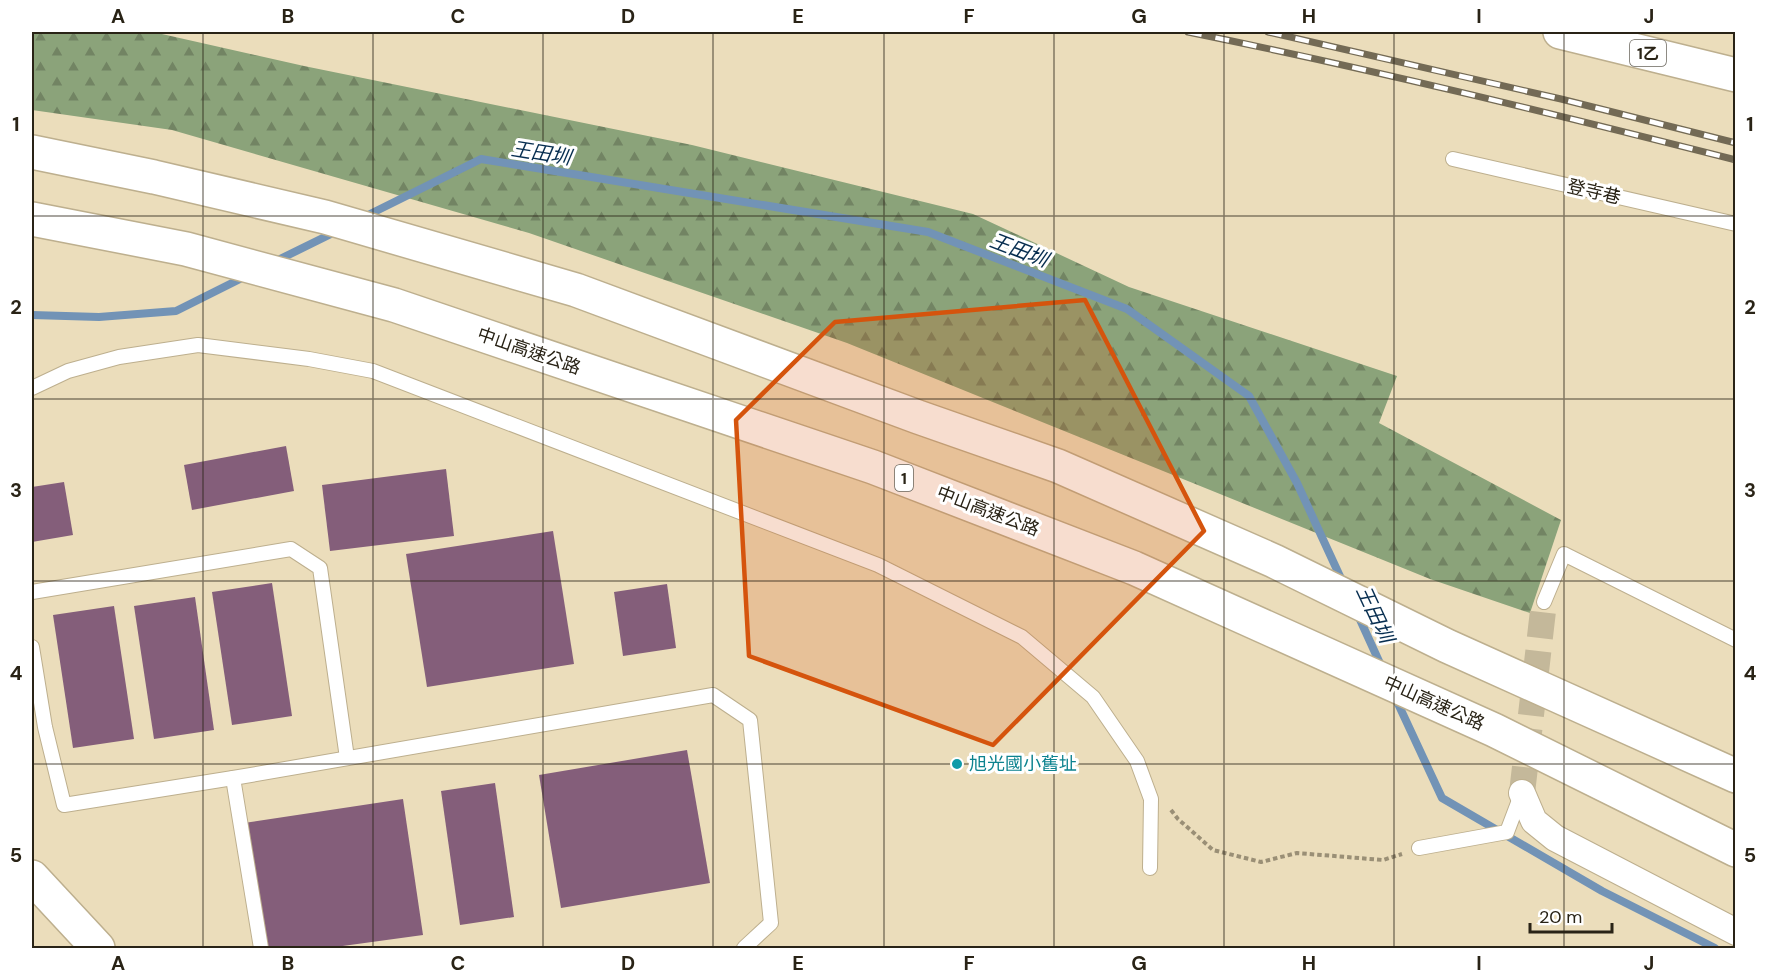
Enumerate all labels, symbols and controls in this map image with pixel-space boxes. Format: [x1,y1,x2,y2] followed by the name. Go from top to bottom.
[111,3,125,29] text: A
[282,3,294,29] text: B
[451,3,465,29] text: C
[621,3,635,29] text: D
[792,3,804,29] text: E
[963,3,975,29] text: F
[1131,3,1147,29] text: G
[1302,3,1316,29] text: H
[1476,3,1482,29] text: I
[1644,3,1654,29] text: J
[1630,40,1666,66] road number: 1乙
[12,111,20,137] text: 1
[1746,111,1754,137] text: 1
[509,135,576,171] water label: 王田圳
[1565,174,1623,210] street label: 登寺巷
[986,227,1054,274] water label: 王田圳
[10,294,22,320] text: 2
[1744,294,1756,320] text: 2
[474,322,584,380] street label: 中山高速公路
[895,465,913,491] road number: 1
[10,477,22,503] text: 3
[1744,477,1756,503] text: 3
[933,480,1043,542] street label: 中山高速公路
[1351,581,1401,649] water label: 王田圳
[10,660,23,686] text: 4
[1744,660,1757,686] text: 4
[1380,670,1488,736] street label: 中山高速公路
[969,752,1077,776] place label: 旭光國小舊址
[950,757,964,771] marker: 旭光國小舊址
[10,842,22,868] text: 5
[1744,842,1756,868] text: 5
[1530,896,1612,934] scale bar
[1539,905,1582,929] text: 20 m
[111,950,125,976] text: A
[282,950,294,976] text: B
[451,950,465,976] text: C
[621,950,635,976] text: D
[792,950,804,976] text: E
[963,950,975,976] text: F
[1131,950,1147,976] text: G
[1302,950,1316,976] text: H
[1476,950,1482,976] text: I
[1644,950,1654,976] text: J

